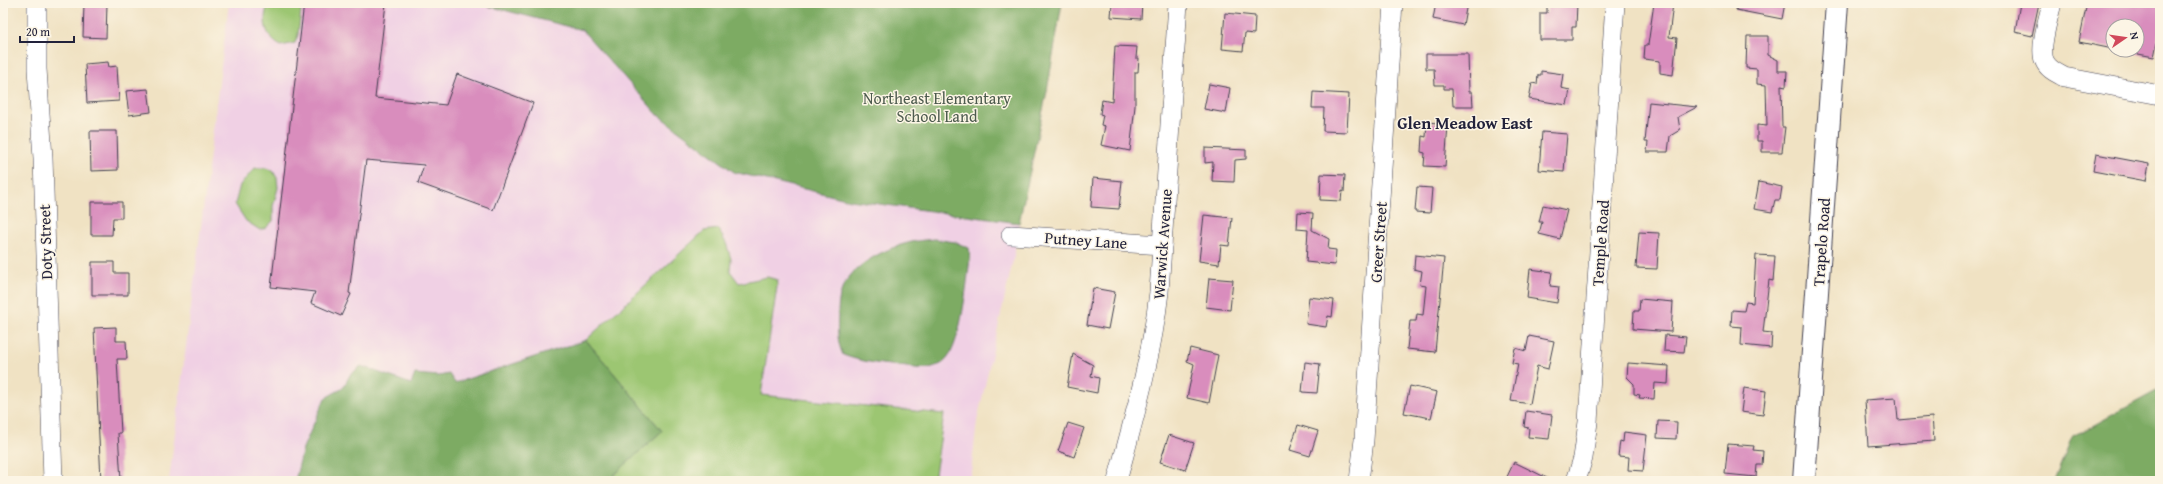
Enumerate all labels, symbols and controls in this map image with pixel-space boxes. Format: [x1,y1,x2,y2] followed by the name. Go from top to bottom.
[20,18,74,44] scale bar
[2105,18,2145,58] north arrow
[26,23,50,40] text: 20 m
[2126,30,2144,42] text: N
[863,86,1011,128] park label: Northeast Elementary School Land
[1397,110,1533,135] district label: Glen Meadow East
[1146,188,1178,300] street label: Warwick Avenue
[1806,196,1836,287] street label: Trapelo Road
[1585,199,1615,287] street label: Temple Road
[1363,200,1393,283] street label: Greer Street
[32,204,58,280] street label: Doty Street
[1044,225,1128,255] street label: Putney Lane

